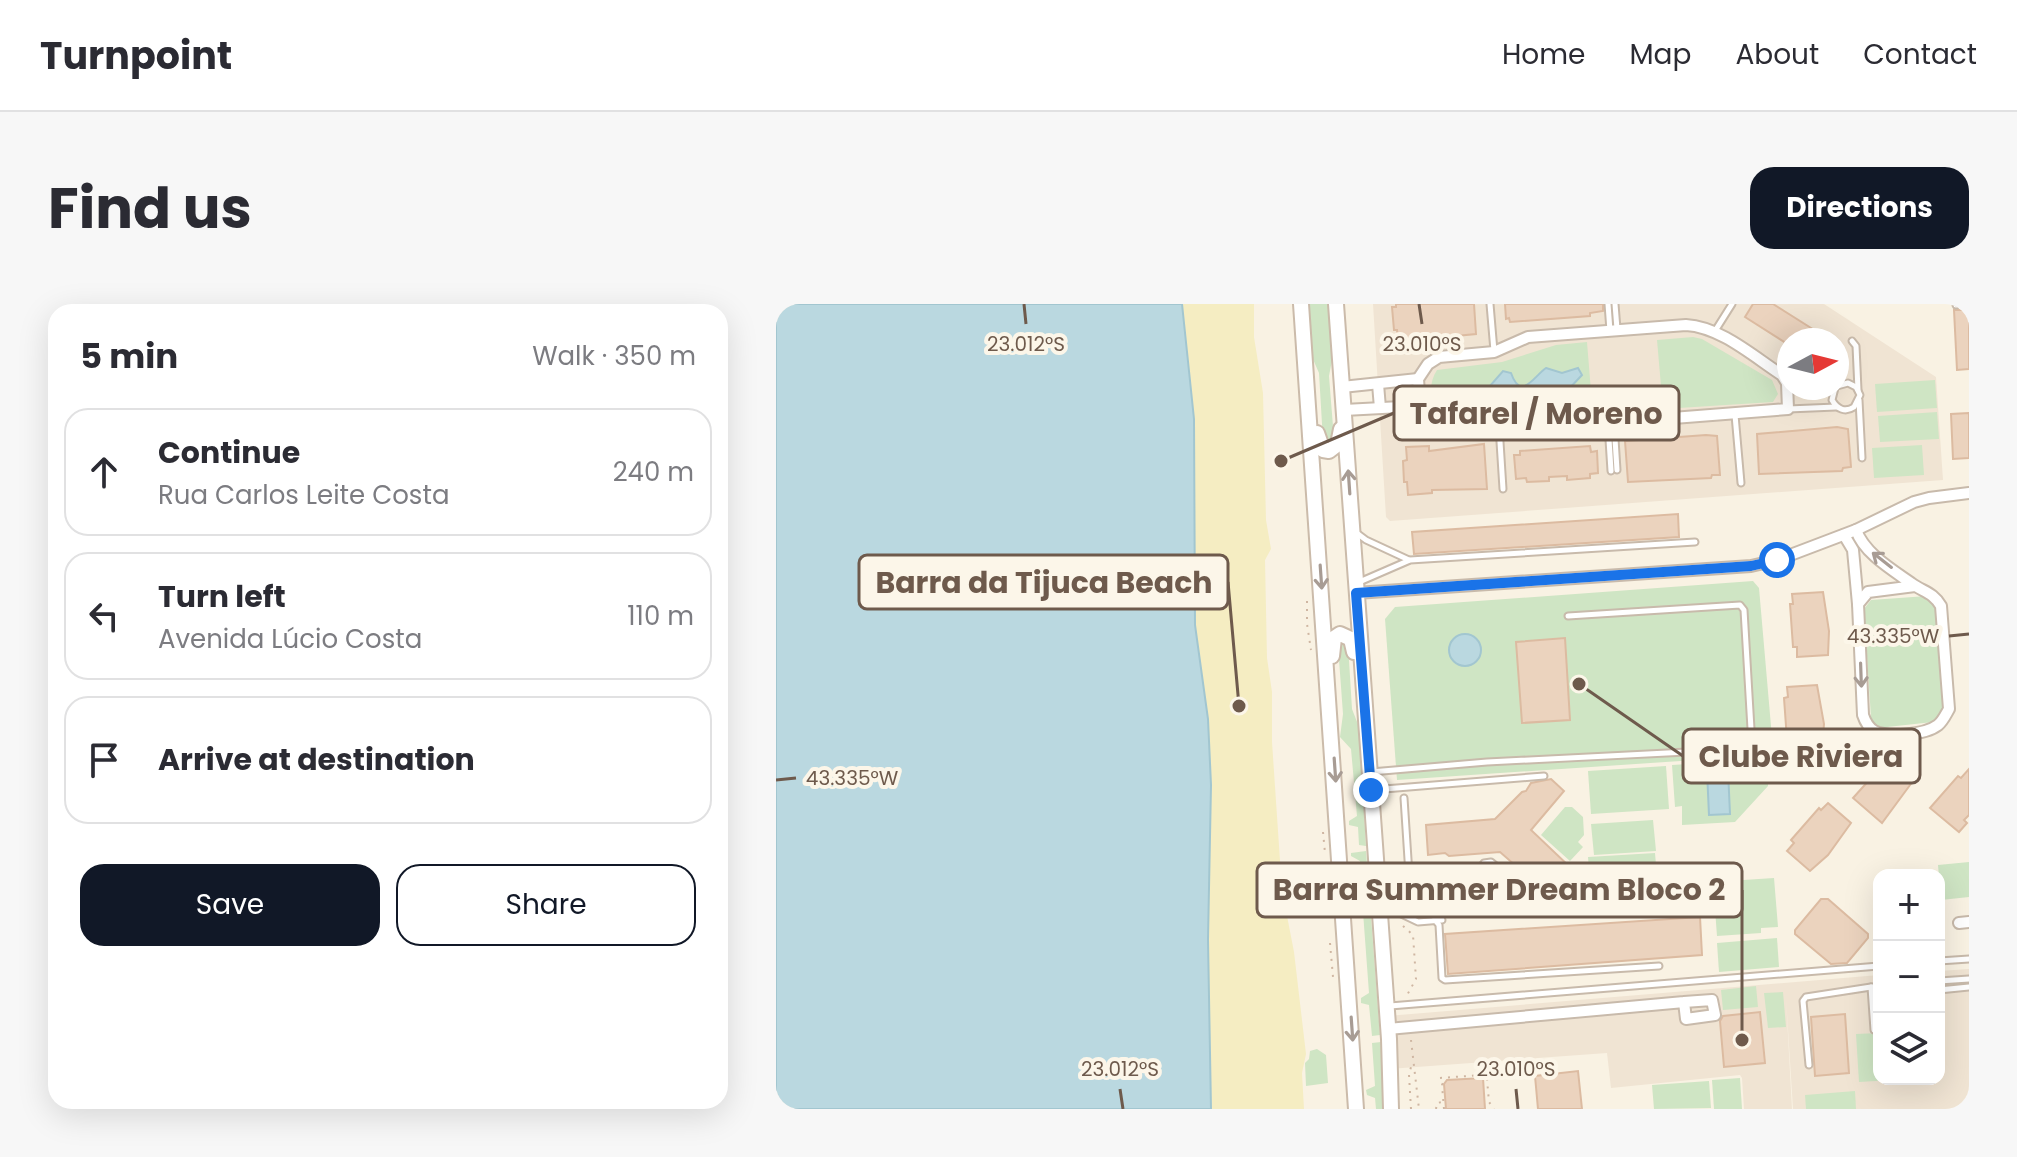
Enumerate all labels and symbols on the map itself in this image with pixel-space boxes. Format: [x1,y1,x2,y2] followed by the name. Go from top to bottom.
[1777,328,1849,400] north arrow
[987,330,1065,358] text: 23.012°S
[1383,330,1461,358] text: 23.010°S
[1394,386,1679,440] callout: Tafarel / Moreno
[1409,392,1663,435] text: Tafarel / Moreno
[1341,469,1356,496] one-way arrow
[1759,542,1795,578] route start
[1872,552,1893,569] one-way arrow
[859,555,1228,609] callout: Barra da Tijuca Beach
[875,561,1213,604] text: Barra da Tijuca Beach
[1314,563,1329,590] one-way arrow
[1847,622,1940,650] text: 43.335°W
[1854,661,1869,688] one-way arrow
[1683,729,1920,783] callout: Clube Riviera
[1699,735,1903,778] text: Clube Riviera
[1328,756,1343,783] one-way arrow
[806,764,899,792] text: 43.335°W
[1353,772,1389,808] route end
[1257,863,1742,917] callout: Barra Summer Dream Bloco 2
[1273,868,1725,911] text: Barra Summer Dream Bloco 2
[1345,1015,1360,1042] one-way arrow
[1081,1055,1159,1083] text: 23.012°S
[1477,1055,1555,1083] text: 23.010°S

